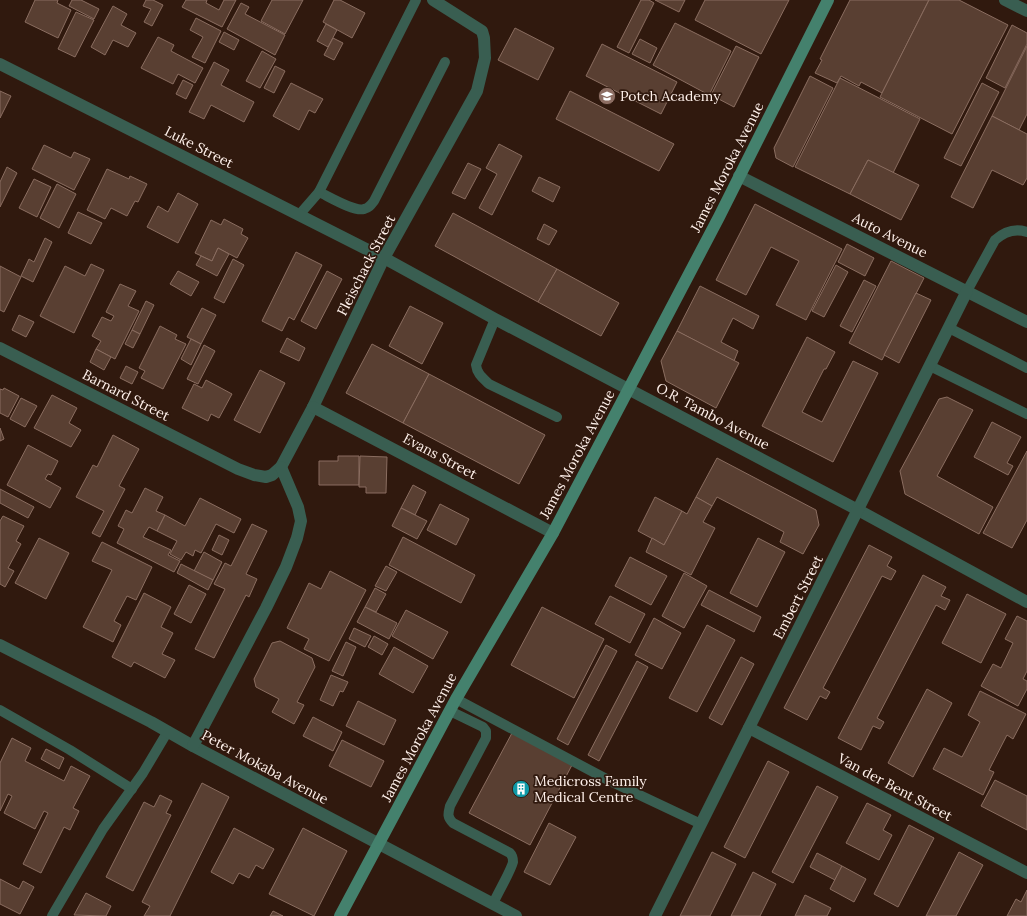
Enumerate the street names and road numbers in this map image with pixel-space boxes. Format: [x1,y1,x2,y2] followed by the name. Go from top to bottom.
[686,99,768,236] street label: James Moroka Avenue
[162,122,237,172] street label: Luke Street
[849,208,931,262] street label: Auto Avenue
[333,211,399,318] street label: Fleischack Street
[79,365,173,425] street label: Barnard Street
[653,378,773,454] street label: O.R. Tambo Avenue
[535,386,619,522] street label: James Moroka Avenue
[400,429,481,483] street label: Evans Street
[769,551,827,642] street label: Embert Street
[377,669,461,805] street label: James Moroka Avenue
[199,726,332,808] street label: Peter Mokaba Avenue
[834,749,956,825] street label: Van der Bent Street

